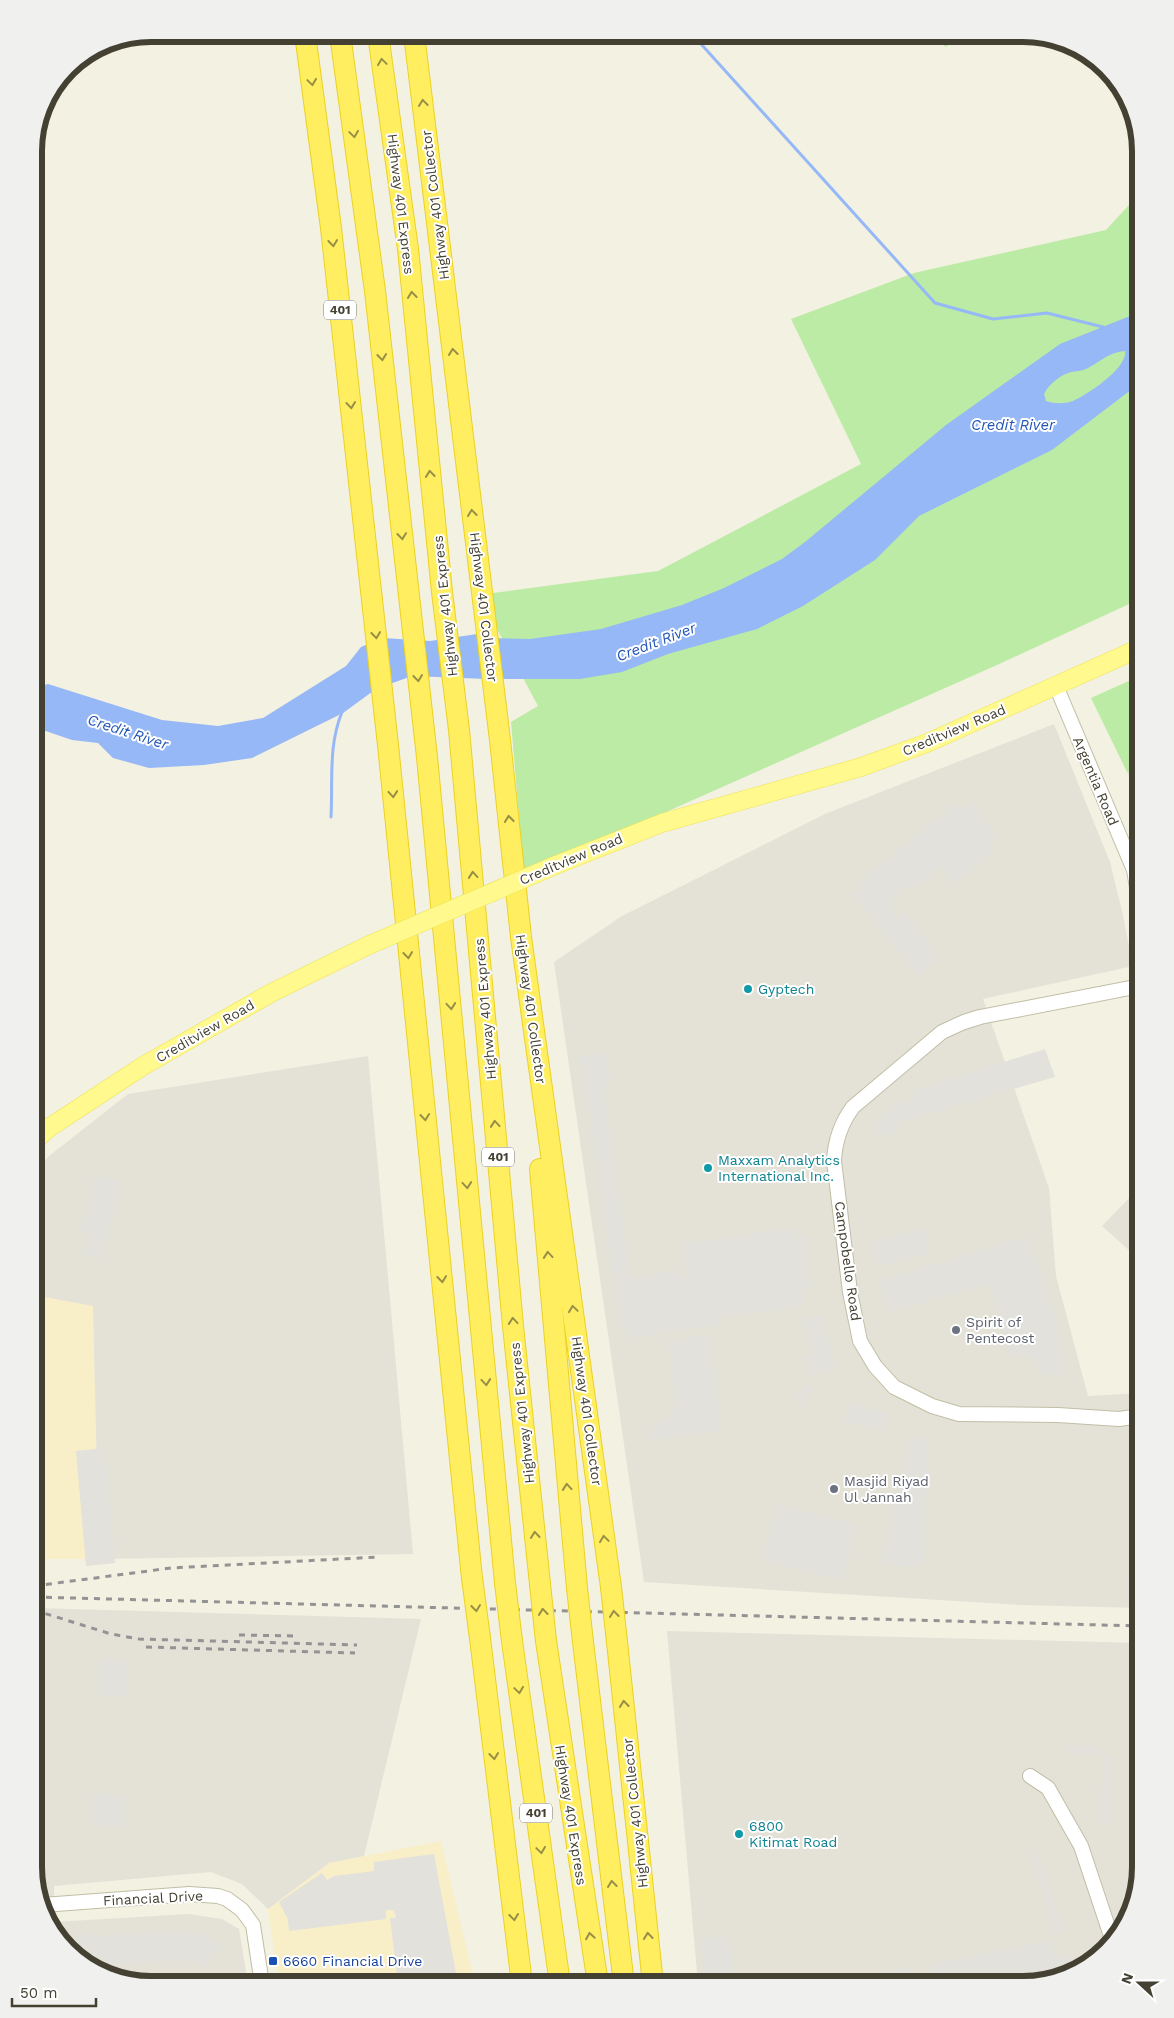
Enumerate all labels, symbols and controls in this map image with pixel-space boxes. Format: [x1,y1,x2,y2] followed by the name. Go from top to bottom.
[377,57,388,65] one-way arrow
[306,78,316,86] one-way arrow
[418,99,429,107] one-way arrow
[418,129,452,281] street label: Highway 401 Collector
[348,131,359,139] one-way arrow
[384,133,418,275] street label: Highway 401 Express
[327,239,338,247] one-way arrow
[407,290,418,298] one-way arrow
[324,300,356,320] road number: 401
[448,347,459,355] one-way arrow
[376,353,387,361] one-way arrow
[345,401,356,409] one-way arrow
[971,416,1056,434] water label: Credit River
[425,469,436,477] one-way arrow
[467,509,478,517] one-way arrow
[467,531,501,683] street label: Highway 401 Collector
[396,532,407,540] one-way arrow
[430,535,460,677] street label: Highway 401 Express
[614,618,699,665] water label: Credit River
[370,631,381,639] one-way arrow
[412,674,423,682] one-way arrow
[900,701,1008,759] street label: Creditview Road
[85,710,172,754] water label: Credit River
[1070,734,1122,828] street label: Argentia Road
[387,790,398,798] one-way arrow
[504,815,515,823] one-way arrow
[517,830,625,888] street label: Creditview Road
[468,871,479,879] one-way arrow
[513,933,549,1085] street label: Highway 401 Collector
[471,938,499,1080] street label: Highway 401 Express
[402,952,413,960] one-way arrow
[758,981,814,997] place label: Gyptech
[742,983,754,995] marker: Gyptech
[153,996,257,1066] street label: Creditview Road
[445,1002,456,1010] one-way arrow
[419,1113,430,1121] one-way arrow
[490,1120,501,1128] one-way arrow
[482,1148,514,1166] road number: 401
[718,1152,840,1184] place label: Maxxam Analytics International Inc.
[702,1162,714,1174] marker: Maxxam Analytics International Inc.
[462,1181,473,1189] one-way arrow
[832,1200,864,1322] street label: Campobello Road
[542,1251,553,1259] one-way arrow
[436,1275,447,1283] one-way arrow
[568,1304,578,1313] one-way arrow
[966,1314,1035,1346] place label: Spirit of Pentecost
[507,1317,518,1325] one-way arrow
[950,1324,962,1336] marker: Spirit of Pentecost
[569,1335,605,1487] street label: Highway 401 Collector
[507,1342,537,1484] street label: Highway 401 Express
[480,1378,491,1386] one-way arrow
[844,1473,929,1505] place label: Masjid Riyad Ul Jannah
[562,1483,573,1491] one-way arrow
[828,1483,840,1495] marker: Masjid Riyad Ul Jannah
[529,1531,540,1539] one-way arrow
[600,1535,610,1543] one-way arrow
[470,1604,481,1612] one-way arrow
[538,1608,549,1616] one-way arrow
[609,1610,620,1618] one-way arrow
[513,1685,523,1694] one-way arrow
[619,1700,630,1708] one-way arrow
[619,1737,651,1889] street label: Highway 401 Collector
[552,1744,590,1886] street label: Highway 401 Express
[488,1752,499,1760] one-way arrow
[520,1804,552,1822] road number: 401
[749,1818,837,1850] place label: 6800 Kitimat Road
[733,1828,745,1840] marker: 6800 Kitimat Road
[536,1846,546,1855] one-way arrow
[607,1879,618,1887] one-way arrow
[102,1887,204,1909] street label: Financial Drive
[508,1914,519,1922] one-way arrow
[643,1931,654,1939] one-way arrow
[585,1932,595,1940] one-way arrow
[283,1953,422,1969] place label: 6660 Financial Drive
[267,1955,279,1967] marker: 6660 Financial Drive
[1114,1958,1164,2008] north arrow
[1118,1971,1136,1986] text: N
[12,1976,96,2008] scale bar
[20,1984,57,2002] text: 50 m

